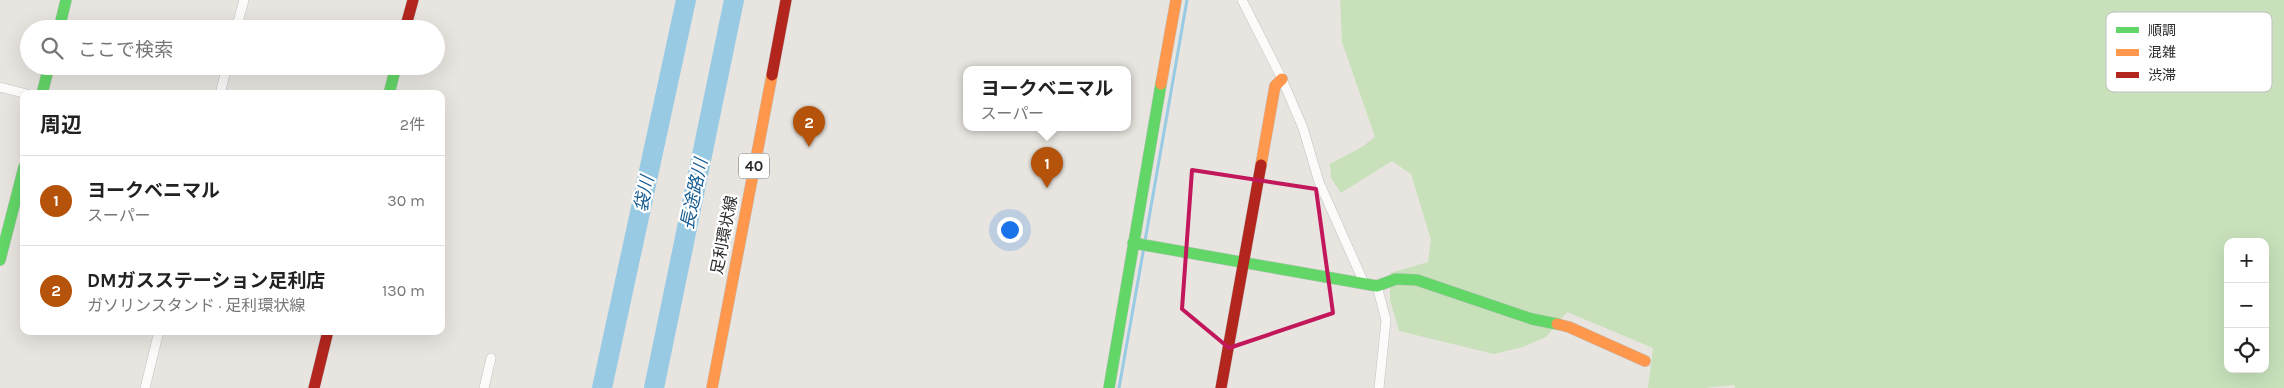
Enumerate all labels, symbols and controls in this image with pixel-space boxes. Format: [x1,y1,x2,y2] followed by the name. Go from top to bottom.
[2106,12,2272,92] legend
[20,20,445,75] search box
[2148,22,2176,39] text: 順調
[38,34,66,62] icon: search
[78,39,173,61] text: ここで検索
[2148,44,2176,61] text: 混雑
[963,66,1131,131] popup
[2148,67,2176,84] text: 渋滞
[980,78,1114,100] text: ヨークベニマル
[980,104,1044,123] text: スーパー
[793,106,825,147] pin: 2
[40,113,82,137] text: 周辺
[400,115,425,134] text: 2件
[1031,147,1063,188] pin: 1
[739,154,769,178] road number: 40
[676,155,713,232] water label: 長途路川
[629,172,659,214] water label: 袋川
[87,180,220,202] text: ヨークベニマル
[53,191,59,210] text: 1
[387,191,425,210] text: 30 m
[707,194,741,276] street label: 足利環状線
[87,206,151,225] text: スーパー
[997,217,1023,243] your location
[2224,238,2269,373] map controls
[2224,238,2269,283] button: +
[87,270,325,292] text: DMガスステーション足利店
[51,281,61,300] text: 2
[382,281,425,300] text: 130 m
[2224,283,2269,328] button: −
[87,296,305,315] text: ガソリンスタンド · 足利環状線
[2224,328,2269,373] button: locate

